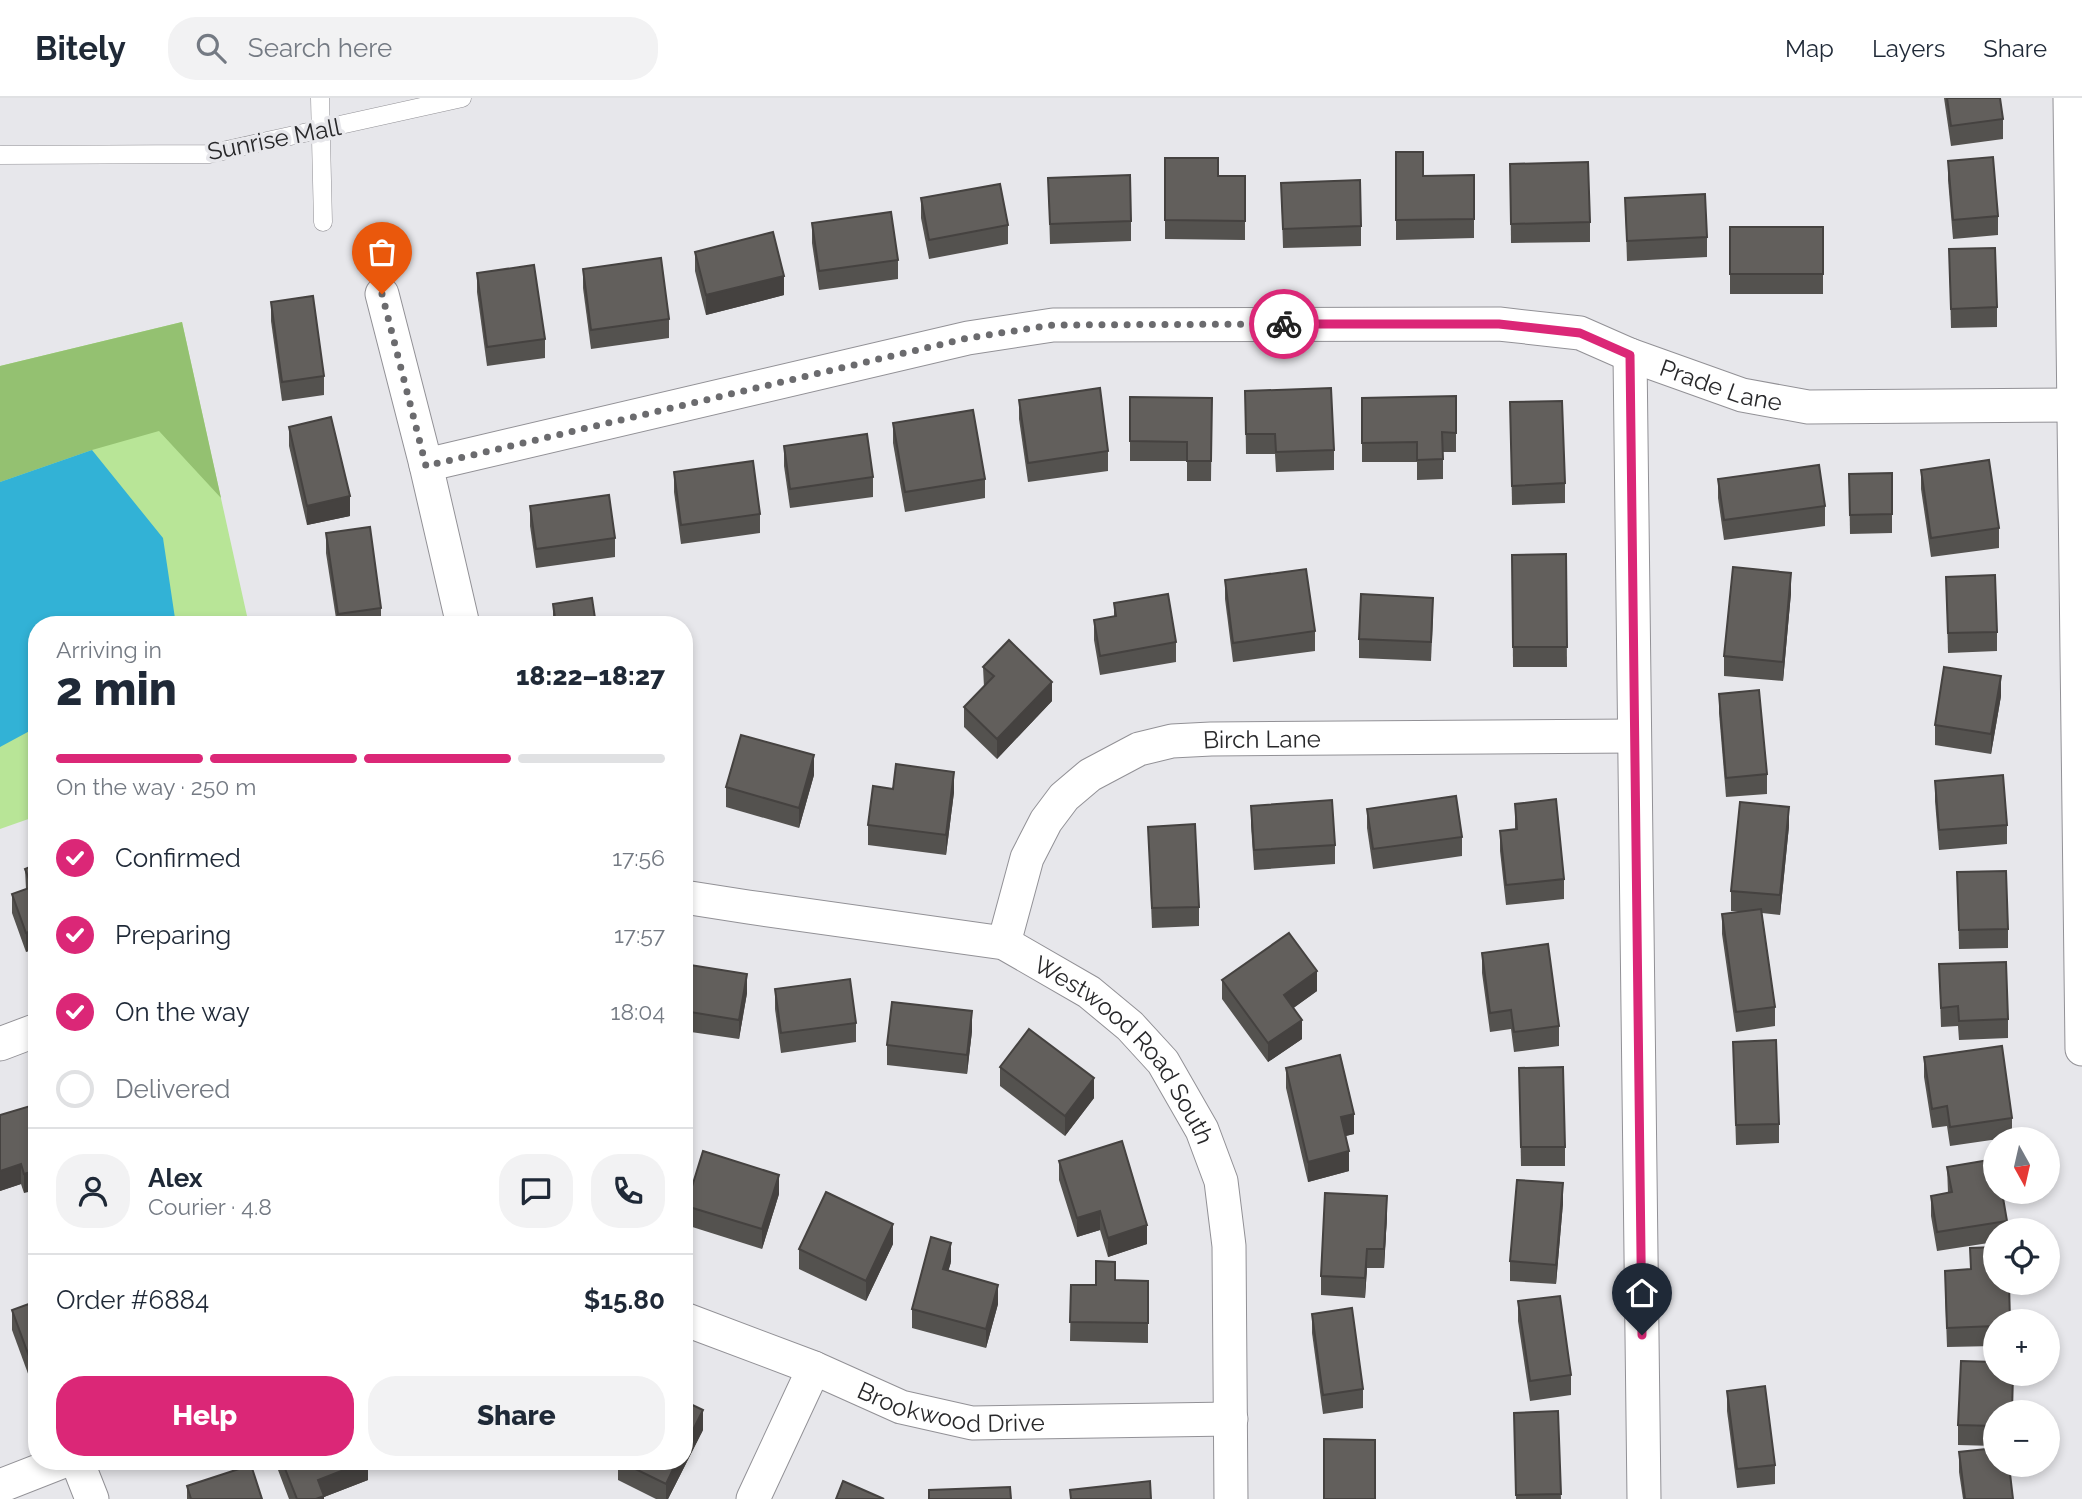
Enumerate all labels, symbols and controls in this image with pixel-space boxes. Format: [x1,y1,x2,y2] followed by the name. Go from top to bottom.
[168,17,658,80] search box
[35,29,126,68] text: Bitely
[192,29,230,67] icon: search
[248,33,392,63] text: Search here
[1785,34,1834,63] text: Map
[1872,34,1945,63] text: Layers
[1983,34,2047,63] text: Share
[205,112,344,166] street label: Sunrise Mall
[352,222,412,294] pin
[363,233,401,271] icon: bag
[1249,289,1319,359] courier
[1265,305,1303,343] icon: bike
[1656,352,1785,417] street label: Prade Lane
[56,636,162,663] text: Arriving in
[516,661,665,691] text: 18:22–18:27
[56,662,177,716] text: 2 min
[1202,724,1321,754] street label: Birch Lane
[56,773,256,800] text: On the way · 250 m
[56,839,94,877] icon: check
[115,843,241,873] text: Confirmed
[612,844,665,871] text: 17:56
[56,916,94,954] icon: check
[115,920,231,950] text: Preparing
[614,921,665,948] text: 17:57
[1029,949,1220,1148] street label: Westwood Road South
[56,993,94,1031] icon: check
[115,997,250,1027] text: On the way
[611,998,665,1025] text: 18:04
[115,1074,230,1104] text: Delivered
[1983,1127,2060,1204] north arrow
[1983,1127,2060,1477] map controls
[56,1154,130,1228] button: person
[499,1154,573,1228] button: chat
[591,1154,665,1228] button: phone
[148,1163,203,1193] text: Alex
[148,1193,272,1220] text: Courier · 4.8
[1983,1218,2060,1295] button: locate
[1612,1263,1672,1335] pin
[1623,1274,1661,1312] icon: home
[56,1285,209,1315] text: Order #6884
[584,1285,665,1315] text: $15.80
[1983,1309,2060,1386] button: +
[853,1375,1045,1438] street label: Brookwood Drive
[56,1376,354,1456] button: Help
[368,1376,665,1456] button: Share
[1983,1400,2060,1477] button: −

